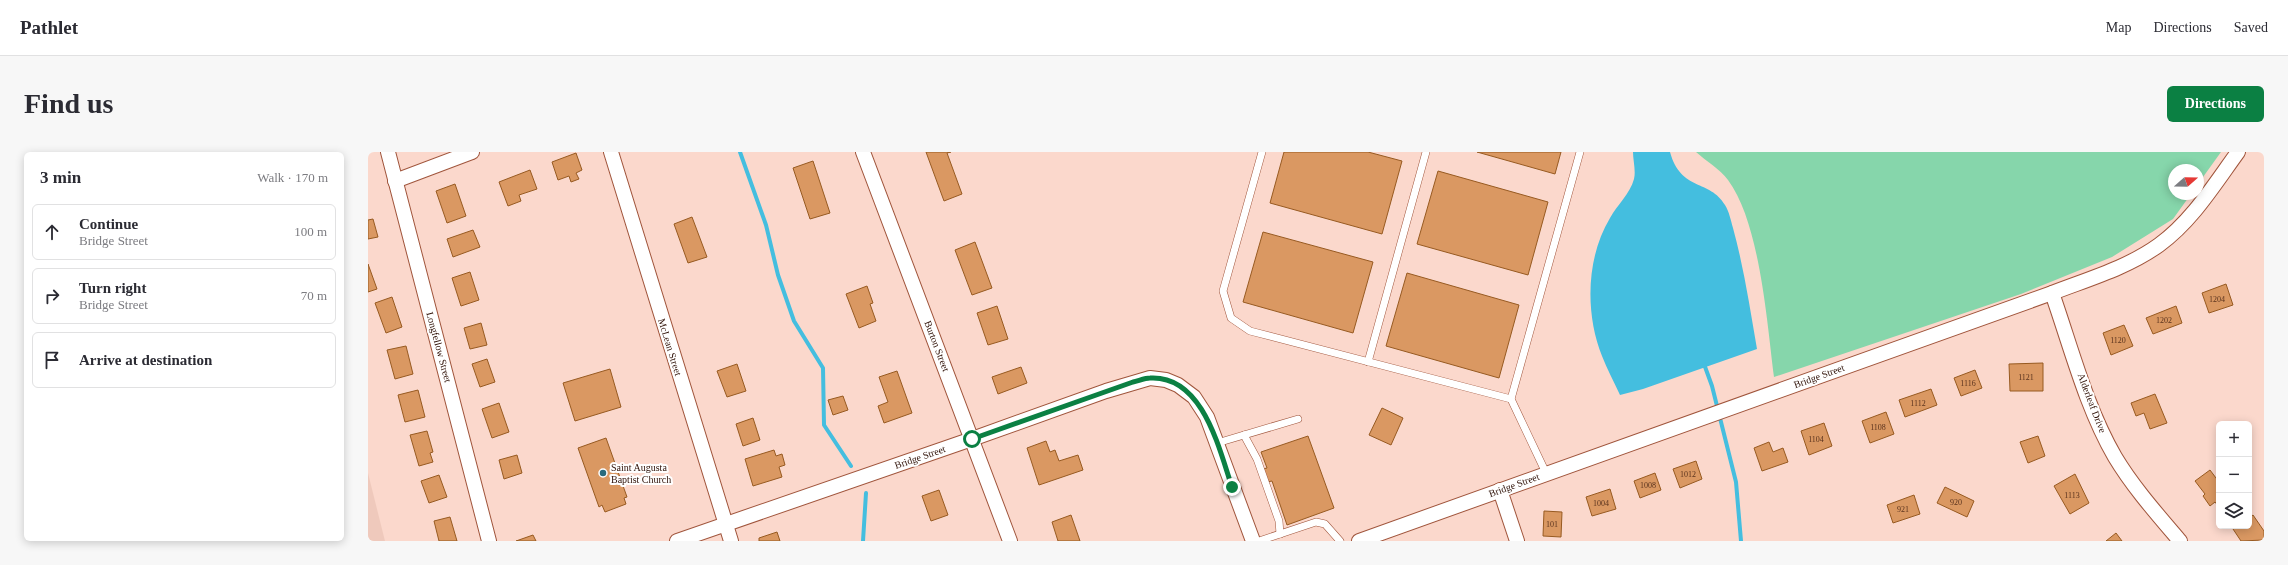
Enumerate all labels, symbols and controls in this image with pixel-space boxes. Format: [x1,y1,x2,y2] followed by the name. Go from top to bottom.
[20,17,78,38] text: Pathlet
[2106,20,2131,35] text: Map
[2153,20,2212,35] text: Directions
[2234,20,2268,35] text: Saved
[2167,86,2264,122] button: Directions
[24,88,114,119] text: Find us
[2168,164,2204,200] north arrow
[40,168,81,187] text: 3 min
[257,170,328,185] text: Walk · 170 m
[79,216,138,232] text: Continue
[41,221,63,243] icon: ahead
[294,224,327,239] text: 100 m
[79,233,148,248] text: Bridge Street
[79,280,146,296] text: Turn right
[41,285,63,307] icon: right
[301,288,327,303] text: 70 m
[2209,295,2225,304] house number: 1204
[79,297,148,312] text: Bridge Street
[424,311,454,384] street label: Longfellow Street
[2156,316,2172,325] house number: 1202
[656,317,684,377] street label: McLean Street
[922,319,952,373] street label: Burton Street
[2110,336,2126,345] house number: 1120
[41,349,63,371] icon: arrive
[79,352,212,368] text: Arrive at destination
[1792,362,1846,390] street label: Bridge Street
[2076,372,2109,435] street label: Alderleaf Drive
[2018,373,2034,382] house number: 1121
[1960,379,1976,388] house number: 1116
[1910,399,1926,408] house number: 1112
[2216,421,2252,529] map controls
[2216,421,2252,457] button: +
[1870,423,1886,432] house number: 1108
[963,430,981,448] route start
[1808,435,1824,444] house number: 1104
[893,443,947,471] street label: Bridge Street
[2216,457,2252,493] button: −
[611,462,671,485] place label: Saint Augusta Baptist Church
[598,468,608,478] marker: Saint Augusta Baptist Church
[1680,470,1696,479] house number: 1012
[1487,471,1541,499] street label: Bridge Street
[1223,478,1241,496] route end
[1640,481,1656,490] house number: 1008
[2064,491,2080,500] house number: 1113
[2216,493,2252,529] button: layers
[1950,498,1962,507] house number: 920
[1593,499,1609,508] house number: 1004
[1897,505,1909,514] house number: 921
[1546,520,1558,529] house number: 101

